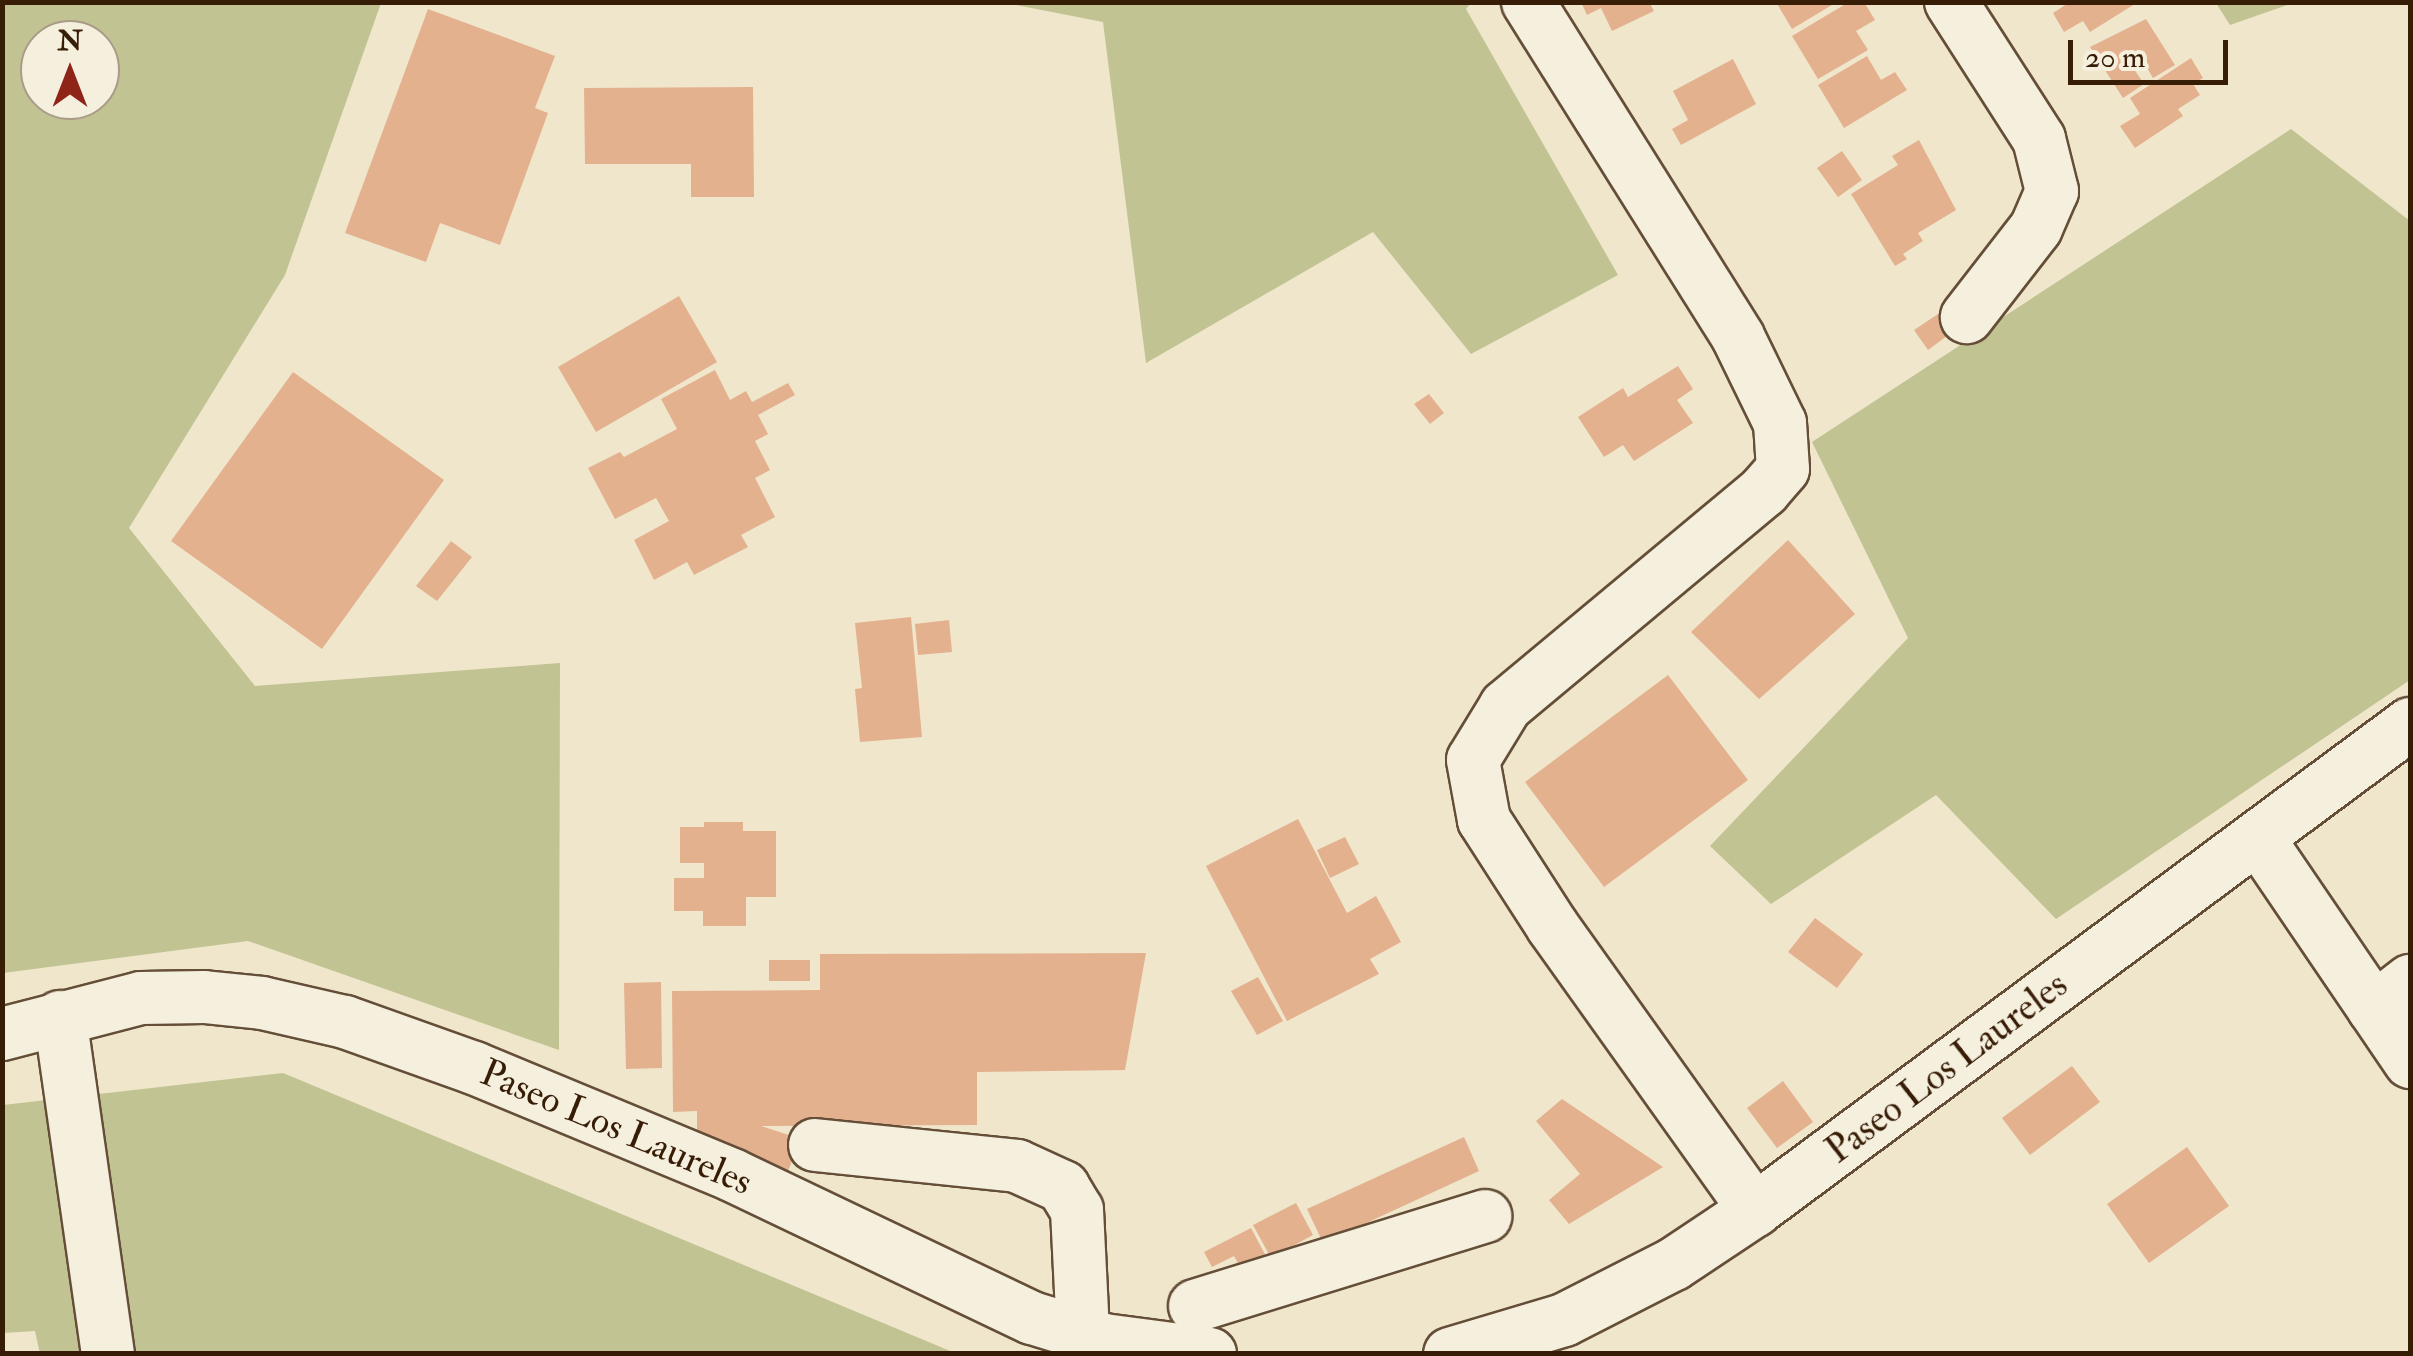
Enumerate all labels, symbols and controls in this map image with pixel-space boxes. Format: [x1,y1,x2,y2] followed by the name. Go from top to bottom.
[20,20,120,120] north arrow
[2073,20,2233,82] scale bar
[57,24,83,59] text: N
[2085,39,2145,76] text: 20 m
[1817,962,2077,1174] street label: Paseo Los Laureles
[473,1050,759,1206] street label: Paseo Los Laureles

